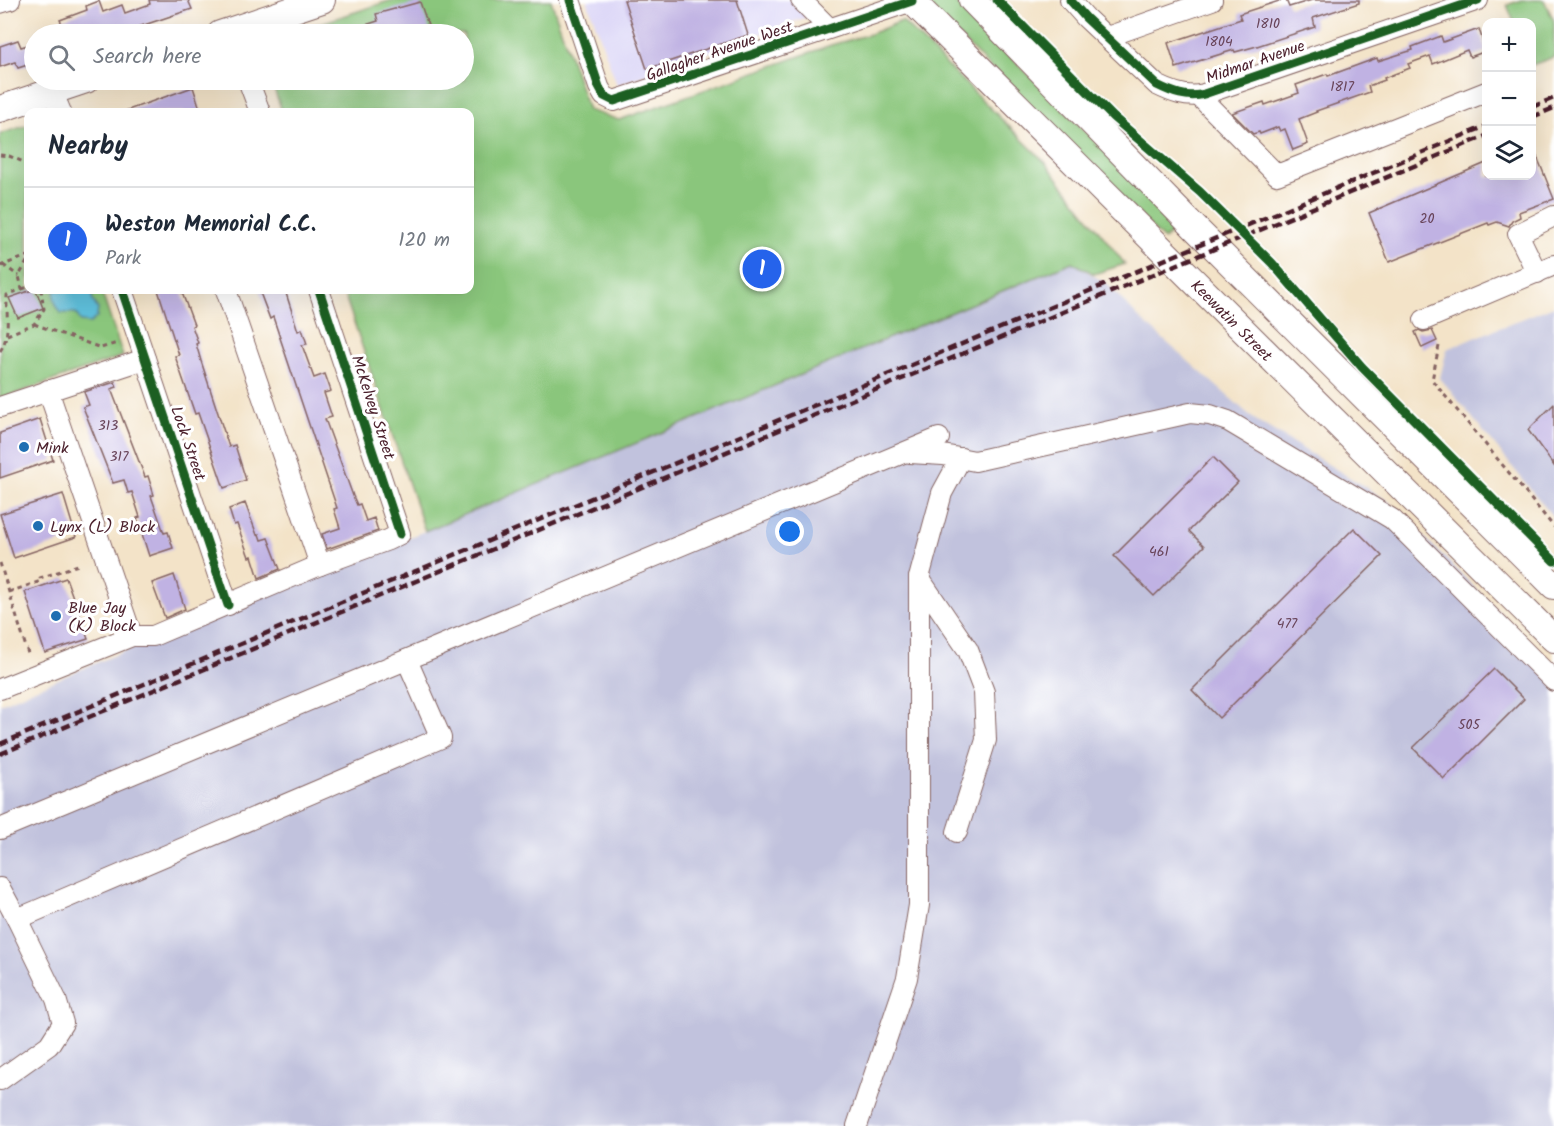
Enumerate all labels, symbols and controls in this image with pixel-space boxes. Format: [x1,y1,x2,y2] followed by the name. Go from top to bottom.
[1256,13,1280,35] house number: 1810
[643,14,797,88] street label: Gallagher Avenue West
[1482,18,1536,180] map controls
[1482,18,1536,72] button: +
[24,24,474,90] search box
[1205,31,1233,53] house number: 1804
[1202,34,1308,91] street label: Midmar Avenue
[93,40,201,75] text: Search here
[45,41,78,74] icon: search
[1482,72,1536,126] button: −
[1330,76,1354,98] house number: 1817
[48,126,128,168] text: Nearby
[1482,126,1536,180] button: layers
[105,208,316,243] text: Weston Memorial C.C.
[1419,208,1435,230] house number: 20
[64,225,71,257] text: 1
[398,225,450,257] text: 120 m
[105,243,141,275] text: Park
[742,246,782,292] pin: 1
[1184,274,1278,369] street label: Keewatin Street
[344,352,402,464] street label: McKelvey Street
[163,403,212,485] street label: Lock Street
[98,415,118,437] house number: 313
[36,436,69,461] place label: Mink
[17,440,31,454] marker: Mink
[110,446,129,468] house number: 317
[50,515,155,540] place label: Lynx (L) Block
[775,517,804,546] your location
[31,519,45,533] marker: Lynx (L) Block
[1149,541,1169,563] house number: 461
[68,596,136,639] place label: Blue Jay (K) Block
[49,609,63,623] marker: Blue Jay (K) Block
[1277,613,1298,635] house number: 477
[1458,714,1481,736] house number: 505

